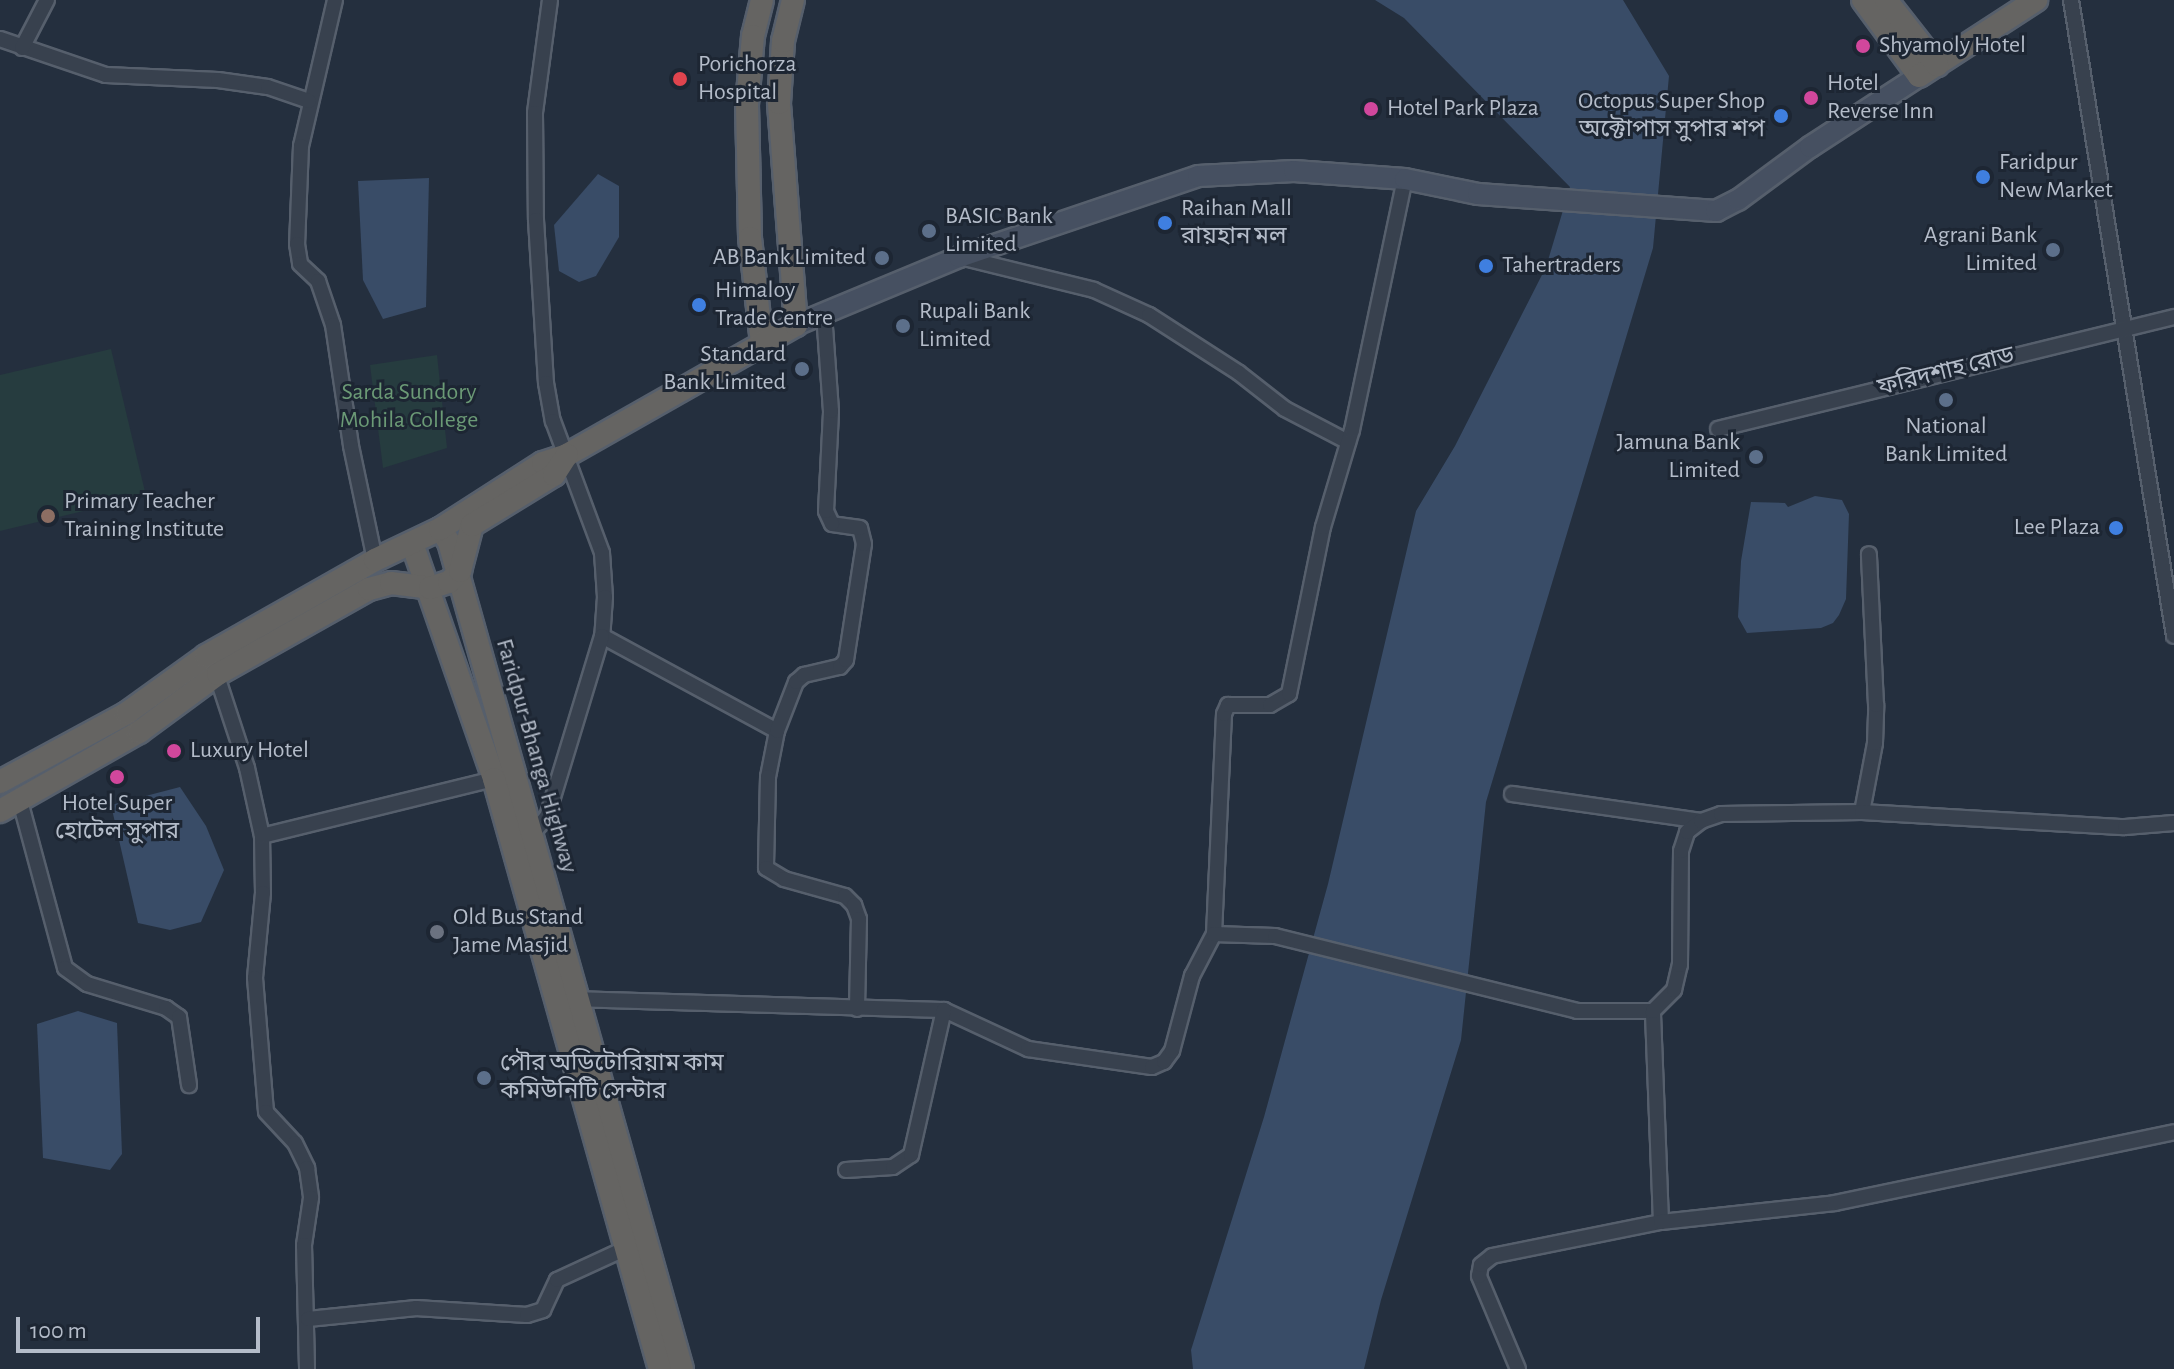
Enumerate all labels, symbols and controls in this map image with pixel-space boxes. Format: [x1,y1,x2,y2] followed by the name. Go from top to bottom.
[1879,32,2026,60] place label: Shyamoly Hotel
[1854,37,1872,55] marker: Shyamoly Hotel
[698,51,797,107] place label: Porichorza Hospital
[669,68,691,90] marker: Porichorza Hospital
[1827,70,1934,126] place label: Hotel Reverse Inn
[1578,88,1765,144] place label: Octopus Super Shop অক্টোপাস সুপার শপ
[1802,89,1820,107] marker: Hotel Reverse Inn
[1387,95,1539,123] place label: Hotel Park Plaza
[1362,100,1380,118] marker: Hotel Park Plaza
[1772,107,1790,125] marker: Octopus Super Shop অক্টোপাস সুপার শপ
[1999,149,2113,205] place label: Faridpur New Market
[1974,168,1992,186] marker: Faridpur New Market
[1181,195,1292,251] place label: Raihan Mall রায়হান মল
[945,203,1053,259] place label: BASIC Bank Limited
[1156,214,1174,232] marker: Raihan Mall রায়হান মল
[920,222,938,240] marker: BASIC Bank Limited
[1924,222,2037,278] place label: Agrani Bank Limited
[2044,241,2062,259] marker: Agrani Bank Limited
[713,244,866,272] place label: AB Bank Limited
[873,249,891,267] marker: AB Bank Limited
[1502,252,1621,280] place label: Tahertraders
[1477,257,1495,275] marker: Tahertraders
[715,277,833,333] place label: Himaloy Trade Centre
[690,296,708,314] marker: Himaloy Trade Centre
[919,298,1030,354] place label: Rupali Bank Limited
[894,317,912,335] marker: Rupali Bank Limited
[663,341,786,397] place label: Standard Bank Limited
[1875,341,2017,403] street label: ফরিদশাহ রোড
[793,360,811,378] marker: Standard Bank Limited
[340,379,478,435] park label: Sarda Sundory Mohila College
[1937,391,1955,409] marker: National Bank Limited
[1885,413,2007,469] place label: National Bank Limited
[1616,429,1740,485] place label: Jamuna Bank Limited
[1747,448,1765,466] marker: Jamuna Bank Limited
[64,488,224,544] place label: Primary Teacher Training Institute
[39,507,57,525] marker: Primary Teacher Training Institute
[2014,514,2100,542] place label: Lee Plaza
[2107,519,2125,537] marker: Lee Plaza
[489,636,583,876] street label: Faridpur-Bhanga Highway
[190,737,309,765] place label: Luxury Hotel
[165,742,183,760] marker: Luxury Hotel
[108,768,126,786] marker: Hotel Super হোটেল সুপার
[55,790,179,846] place label: Hotel Super হোটেল সুপার
[453,904,583,960] place label: Old Bus Stand Jame Masjid
[428,923,446,941] marker: Old Bus Stand Jame Masjid
[500,1050,724,1106] place label: পৌর অডিটোরিয়াম কাম কমিউনিটি সেন্টার
[475,1069,493,1087] marker: পৌর অডিটোরিয়াম কাম কমিউনিটি সেন্টার
[20,1301,264,1351] scale bar
[30,1319,87,1343] text: 100 m

